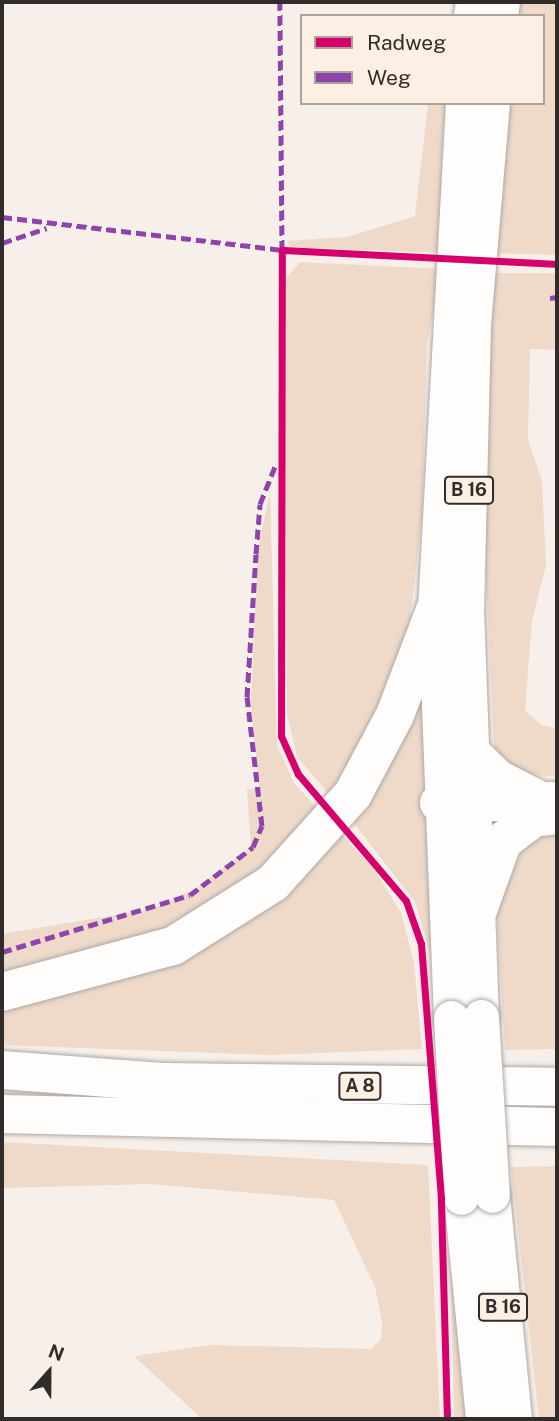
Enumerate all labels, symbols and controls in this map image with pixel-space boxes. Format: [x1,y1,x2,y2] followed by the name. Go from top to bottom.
[300,14,545,105] legend
[367,30,446,55] text: Radweg
[367,65,411,90] text: Weg
[443,476,495,504] road number: B 16
[337,1072,383,1100] road number: A 8
[477,1292,529,1322] road number: B 16
[14,1337,84,1407] north arrow
[46,1339,67,1365] text: N

